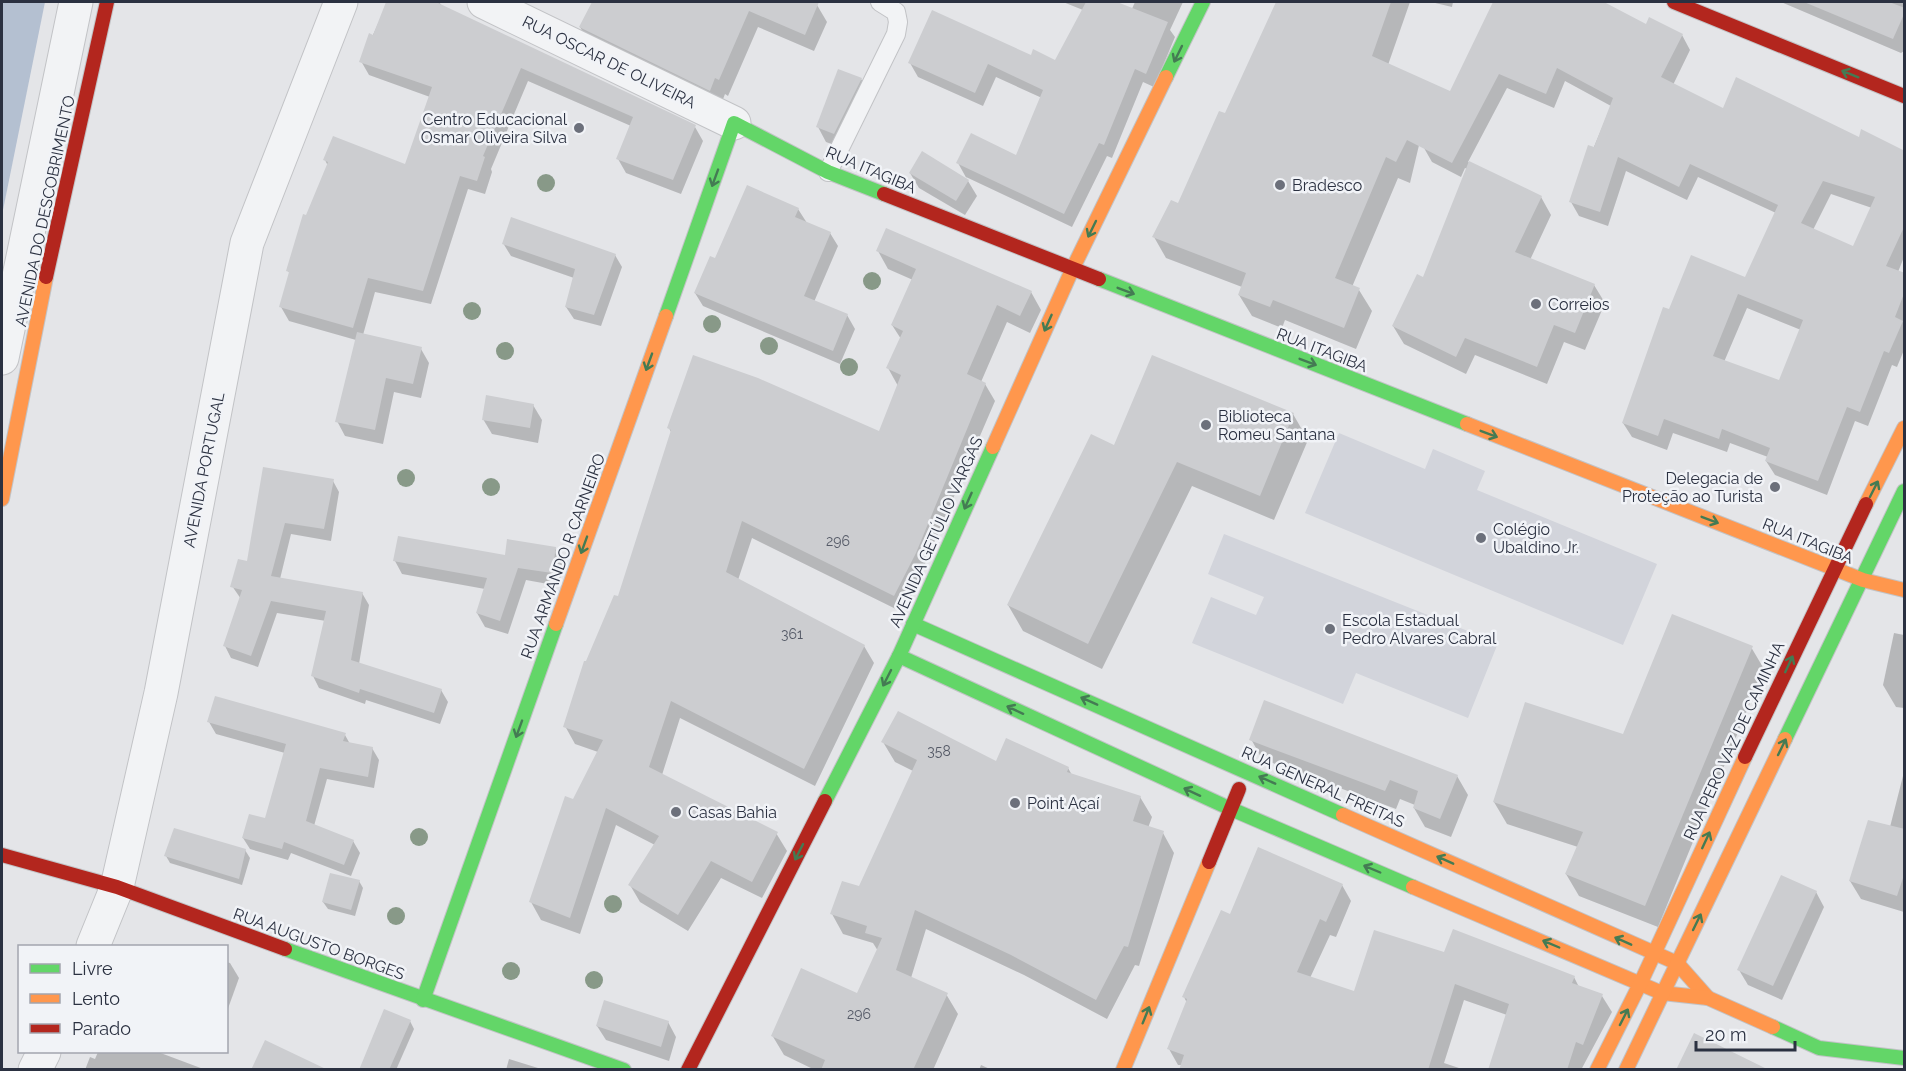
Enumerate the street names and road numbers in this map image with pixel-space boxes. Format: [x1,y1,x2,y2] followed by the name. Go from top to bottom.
[519,12,699,112] street label: RUA OSCAR DE OLIVEIRA
[11,94,79,328] street label: AVENIDA DO DESCOBRIMENTO
[823,142,919,198] street label: RUA ITAGIBA
[1274,324,1370,376] street label: RUA ITAGIBA
[180,390,229,549] street label: AVENIDA PORTUGAL
[884,433,987,630] street label: AVENIDA GETÚLIO VARGAS
[517,451,609,661] street label: RUA ARMANDO R CARNEIRO
[1760,514,1856,568] street label: RUA ITAGIBA
[1680,639,1789,843] street label: RUA PERO VAZ DE CAMINHA
[1239,742,1408,832] street label: RUA GENERAL FREITAS
[231,904,408,984] street label: RUA AUGUSTO BORGES

